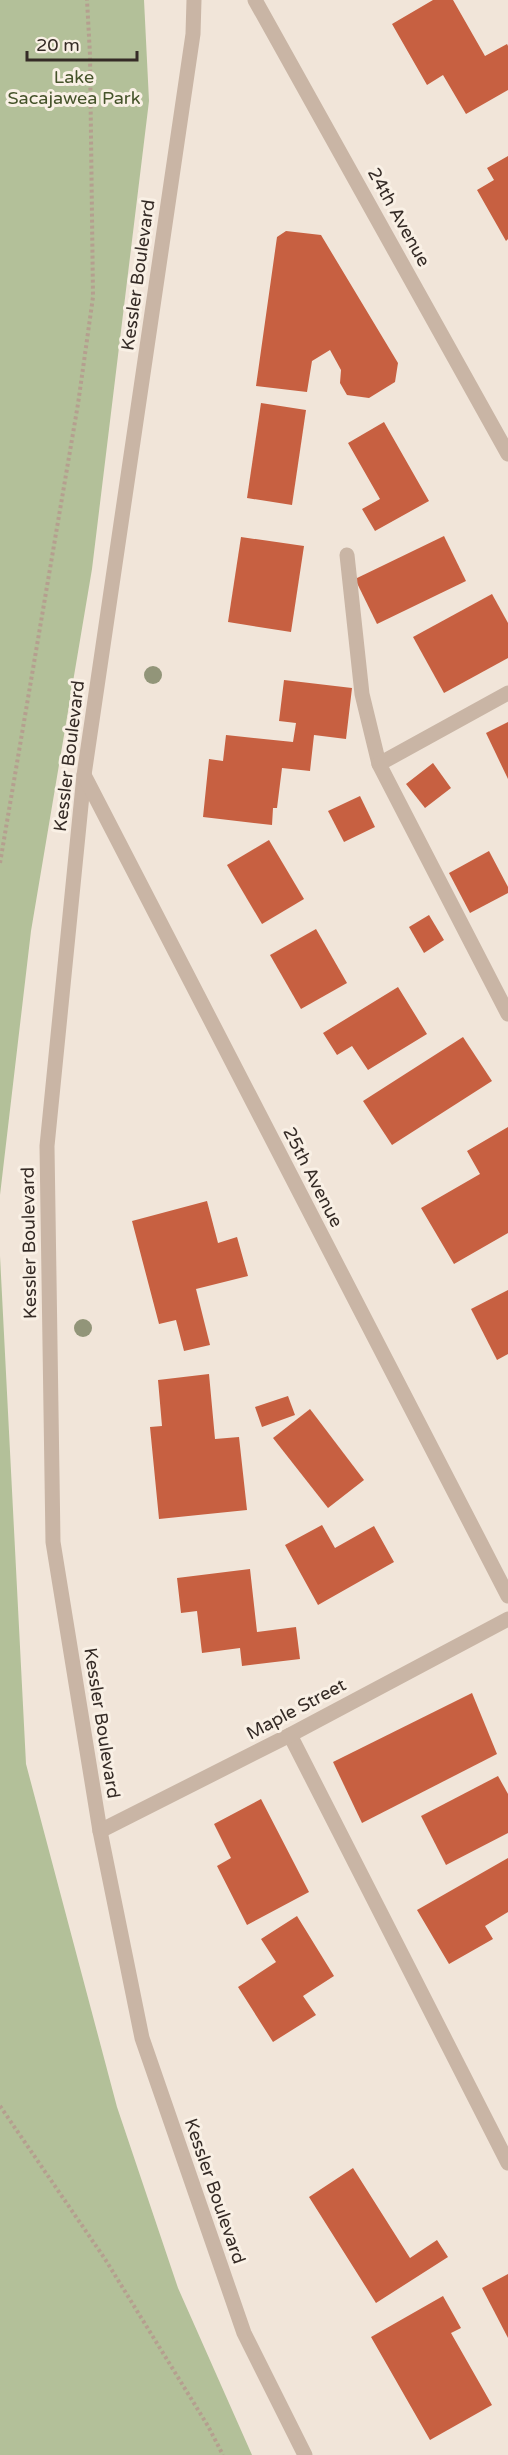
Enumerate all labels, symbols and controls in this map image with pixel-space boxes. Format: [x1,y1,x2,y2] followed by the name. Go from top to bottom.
[27,24,136,62] scale bar
[36,34,80,56] text: 20 m
[7,66,141,109] park label: Lake Sacajawea Park
[363,164,435,270] street label: 24th Avenue
[117,198,159,352] street label: Kessler Boulevard
[49,679,89,833] street label: Kessler Boulevard
[278,1123,348,1231] street label: 25th Avenue
[17,1167,41,1319] street label: Kessler Boulevard
[79,1646,125,1800] street label: Kessler Boulevard
[242,1673,350,1744] street label: Maple Street
[180,2115,250,2267] street label: Kessler Boulevard

